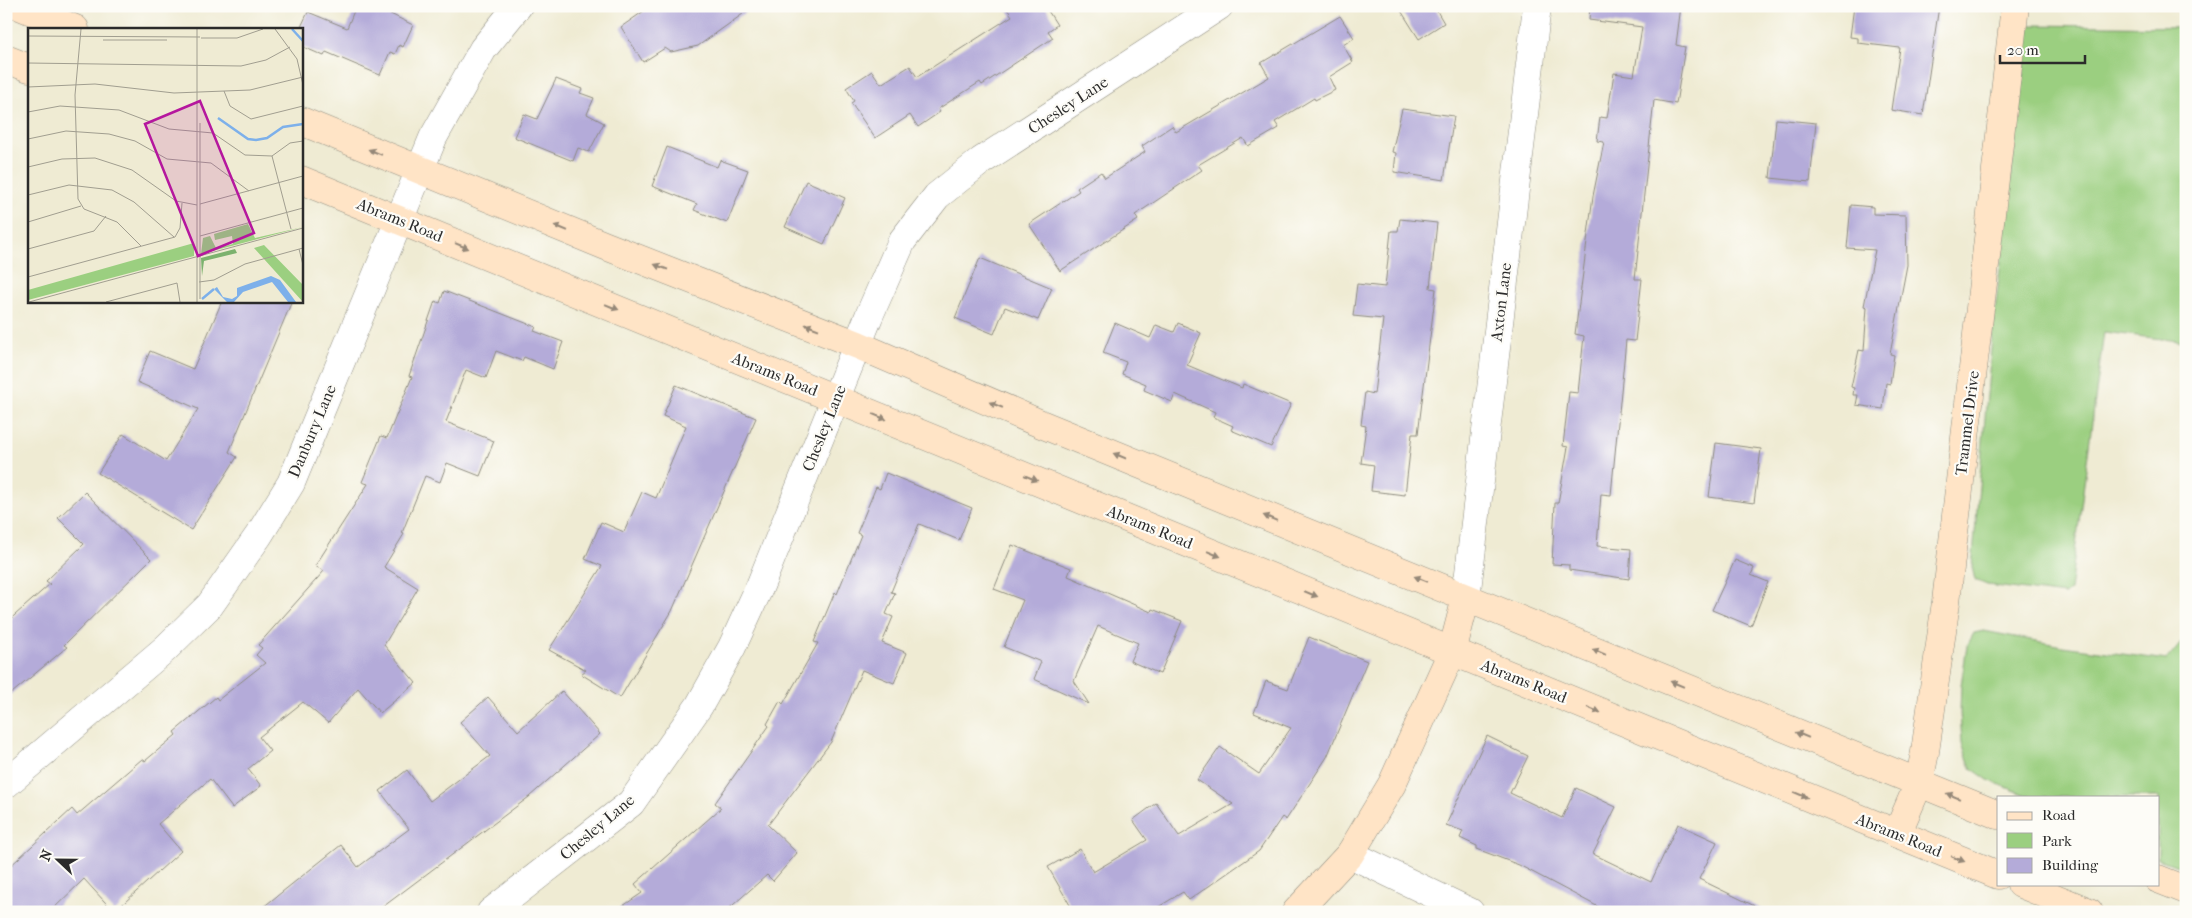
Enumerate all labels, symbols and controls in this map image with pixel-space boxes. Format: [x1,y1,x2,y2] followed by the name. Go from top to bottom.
[28,28,302,302] inset map
[2000,32,2084,64] scale bar
[2007,41,2039,59] text: 20 m
[1024,72,1112,138] street label: Chesley Lane
[368,147,382,155] one-way arrow
[353,194,446,246] street label: Abrams Road
[554,223,568,231] one-way arrow
[455,242,469,250] one-way arrow
[1487,261,1515,344] street label: Axton Lane
[654,263,668,271] one-way arrow
[605,304,620,312] one-way arrow
[804,323,819,331] one-way arrow
[728,348,821,400] street label: Abrams Road
[1951,370,1983,476] street label: Trammel Drive
[284,382,340,480] street label: Danbury Lane
[798,382,850,474] street label: Chesley Lane
[989,400,1003,408] one-way arrow
[873,414,888,421] one-way arrow
[1112,452,1127,460] one-way arrow
[1024,475,1038,483] one-way arrow
[1103,501,1196,553] street label: Abrams Road
[1263,513,1277,521] one-way arrow
[1206,550,1221,558] one-way arrow
[1413,575,1428,582] one-way arrow
[1304,590,1318,598] one-way arrow
[1592,648,1607,656] one-way arrow
[1477,655,1570,707] street label: Abrams Road
[1669,680,1684,688] one-way arrow
[1587,706,1601,714] one-way arrow
[1795,731,1810,739] one-way arrow
[556,790,638,864] street label: Chesley Lane
[1794,791,1808,799] one-way arrow
[1946,792,1960,800] one-way arrow
[1997,796,2160,886] legend
[2042,806,2076,824] text: Road
[1852,809,1945,861] street label: Abrams Road
[2042,832,2072,850] text: Park
[32,836,82,886] north arrow
[37,847,56,863] text: N
[1951,855,1966,863] one-way arrow
[2042,856,2099,874] text: Building

